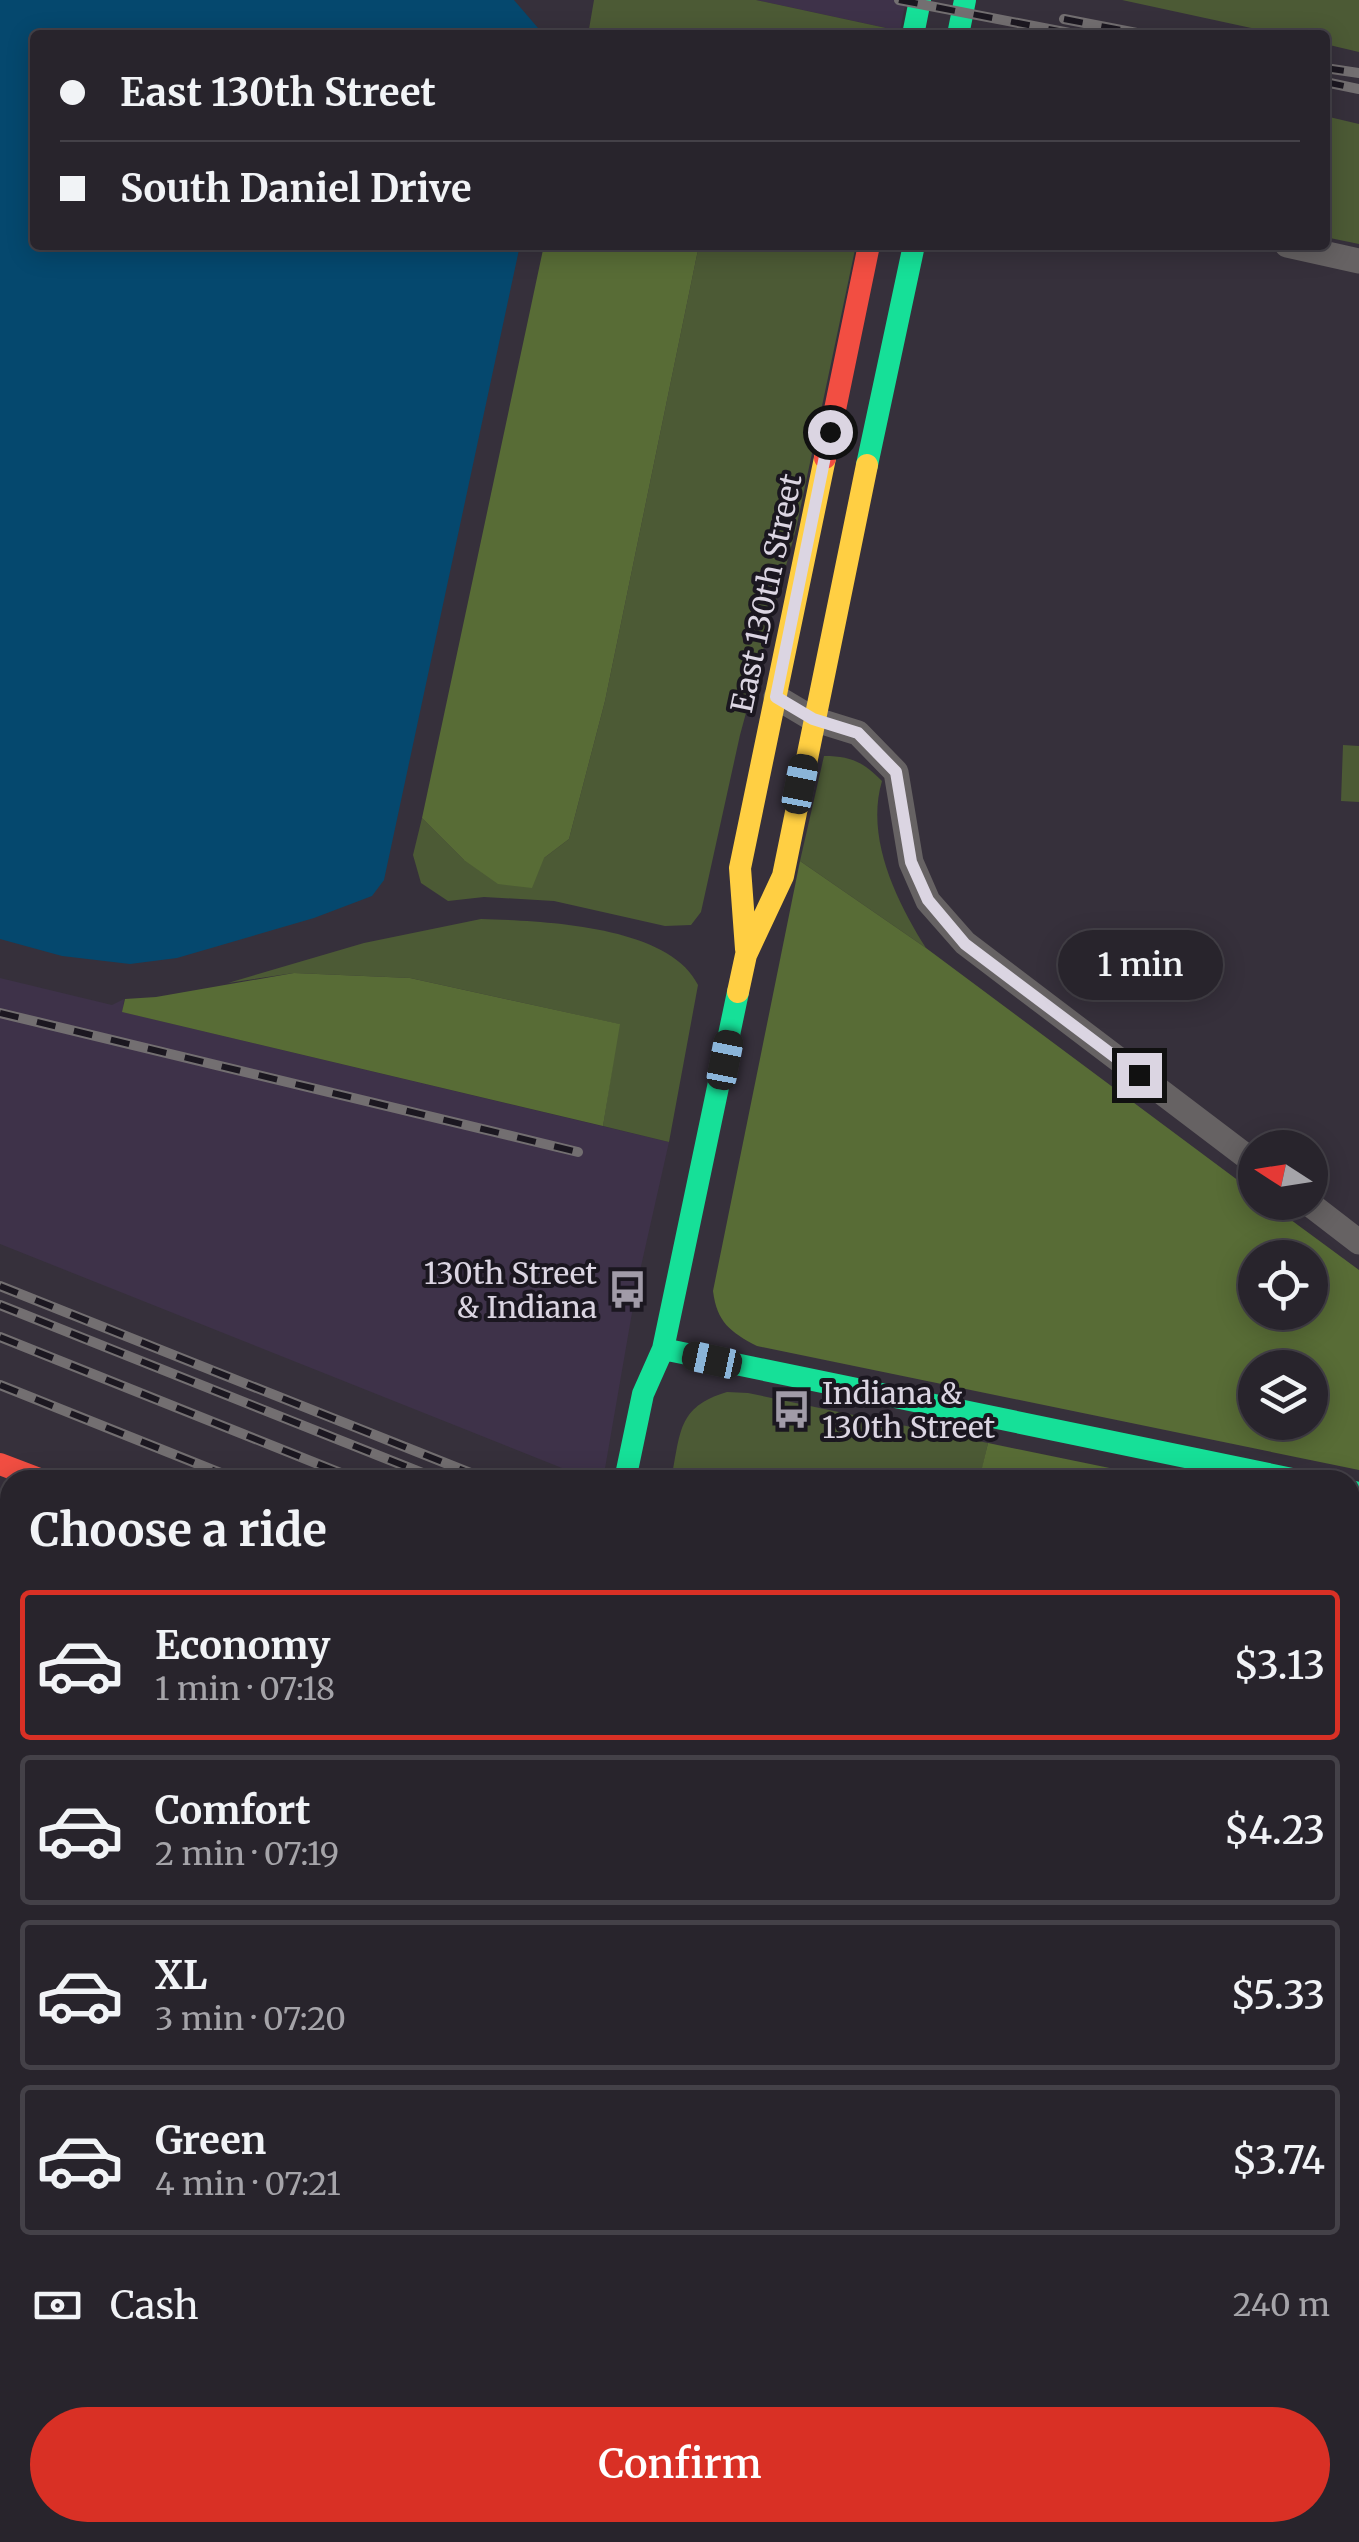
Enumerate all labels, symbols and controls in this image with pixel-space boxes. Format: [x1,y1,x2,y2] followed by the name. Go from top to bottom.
[120,69,436,116] text: East 130th Street
[120,165,472,212] text: South Daniel Drive
[808,410,853,455] route start
[722,470,810,716] street label: East 130th Street
[780,752,820,816] car
[1056,930,1222,1000] callout: 1 min
[1097,945,1184,985] text: 1 min
[705,1028,745,1092] car
[1117,1053,1162,1098] route end
[1238,1130,1328,1220] north arrow
[1238,1130,1328,1440] map controls
[1238,1240,1328,1330] button: locate
[424,1254,597,1326] place label: 130th Street & Indiana
[606,1269,648,1311] bus stop icon: 130th Street & Indiana
[680,1339,744,1381] car
[1238,1350,1328,1440] button: layers
[822,1374,996,1446] place label: Indiana & 130th Street
[771,1389,813,1431] bus stop icon: Indiana & 130th Street
[30,1502,327,1558] text: Choose a ride
[35,1620,125,1710] icon: car
[155,1622,330,1669] text: Economy
[1233,1642,1325,1689] text: $3.13
[155,1669,335,1709] text: 1 min · 07:18
[35,1785,125,1875] icon: car
[155,1787,311,1834] text: Comfort
[1224,1807,1325,1854] text: $4.23
[155,1834,339,1874] text: 2 min · 07:19
[35,1950,125,2040] icon: car
[155,1952,207,1999] text: XL
[1230,1972,1325,2019] text: $5.33
[155,1999,346,2039] text: 3 min · 07:20
[35,2115,125,2205] icon: car
[155,2117,266,2164] text: Green
[1232,2137,1325,2184] text: $3.74
[155,2164,341,2204] text: 4 min · 07:21
[30,2278,85,2333] icon: cash
[110,2282,199,2329] text: Cash
[1233,2285,1330,2325] text: 240 m
[30,2407,1330,2522] button: Confirm

